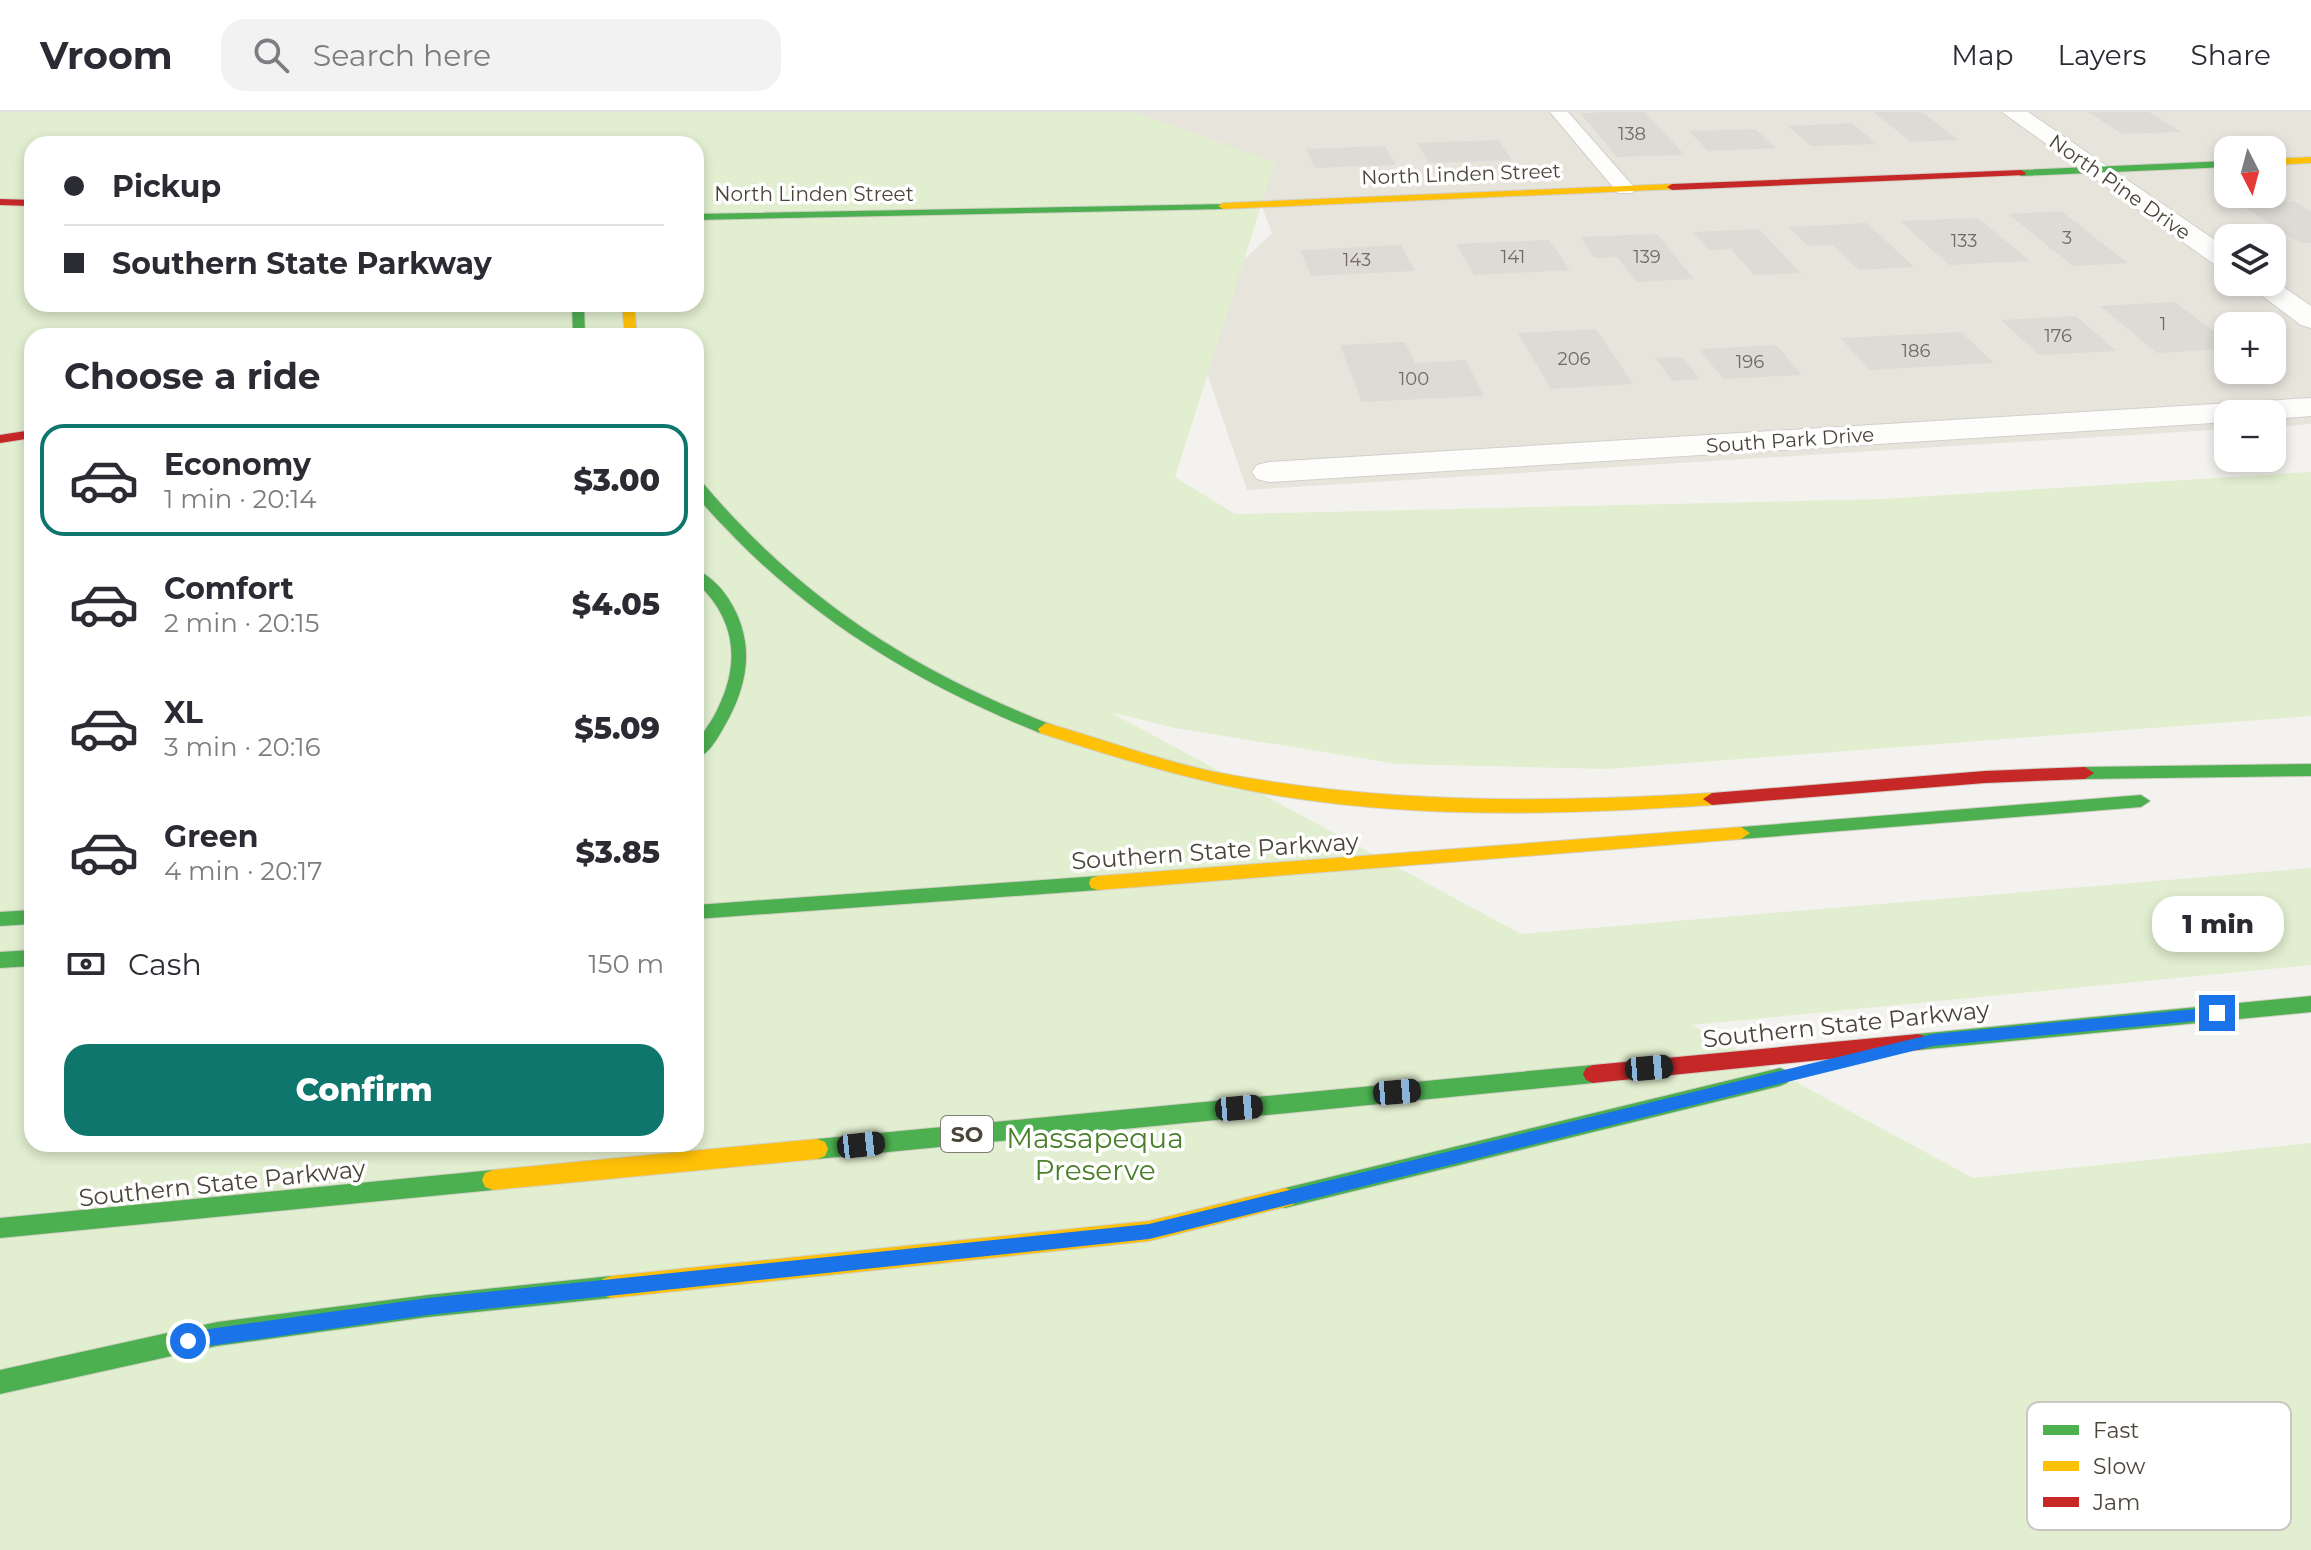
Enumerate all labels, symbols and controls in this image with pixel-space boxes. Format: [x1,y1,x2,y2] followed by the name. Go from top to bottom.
[221,19,781,91] search box
[40,32,173,79] text: Vroom
[249,33,293,77] icon: search
[313,37,491,74] text: Search here
[1951,38,2014,72] text: Map
[2058,38,2147,72] text: Layers
[2191,38,2271,72] text: Share
[1618,123,1646,145] house number: 138
[2045,129,2195,245] street label: North Pine Drive
[2214,136,2286,208] north arrow
[2214,136,2286,472] map controls
[1361,159,1561,189] street label: North Linden Street
[112,168,221,205] text: Pickup
[714,182,914,206] street label: North Linden Street
[2214,224,2286,296] button: layers
[2062,227,2072,249] house number: 3
[1951,230,1977,252] house number: 133
[112,245,492,282] text: Southern State Parkway
[1501,246,1525,268] house number: 141
[1633,246,1661,268] house number: 139
[1343,249,1371,271] house number: 143
[2214,312,2286,384] button: +
[2160,313,2166,335] house number: 1
[2044,325,2072,347] house number: 176
[1902,340,1931,362] house number: 186
[1557,348,1591,370] house number: 206
[1736,351,1764,373] house number: 196
[64,354,321,398] text: Choose a ride
[1399,368,1429,390] house number: 100
[2214,400,2286,472] button: −
[1705,422,1875,458] street label: South Park Drive
[68,444,140,516] icon: car
[164,446,311,483] text: Economy
[573,462,660,499] text: $3.00
[164,483,317,515] text: 1 min · 20:14
[68,568,140,640] icon: car
[164,570,294,607] text: Comfort
[572,586,660,623] text: $4.05
[164,607,319,639] text: 2 min · 20:15
[68,692,140,764] icon: car
[164,694,203,731] text: XL
[574,710,660,747] text: $5.09
[164,731,320,763] text: 3 min · 20:16
[68,816,140,888] icon: car
[164,818,258,855] text: Green
[1070,826,1360,876] street label: Southern State Parkway
[575,834,660,871] text: $3.85
[164,855,322,887] text: 4 min · 20:17
[2151,897,2283,953] callout: 1 min
[2182,908,2254,940] text: 1 min
[64,942,108,986] icon: cash
[128,946,202,983] text: Cash
[588,948,664,980] text: 150 m
[1701,995,1991,1053] street label: Southern State Parkway
[2199,995,2235,1031] route end
[64,1044,664,1136] button: Confirm
[1624,1054,1674,1082] car
[1372,1078,1422,1106] car
[1214,1094,1264,1122] car
[941,1116,993,1152] road number: SO
[1006,1121,1184,1187] park label: Massapequa Preserve
[836,1131,886,1159] car
[77,1154,367,1212] street label: Southern State Parkway
[170,1323,206,1359] route start
[2027,1402,2291,1530] legend
[2093,1417,2139,1444] text: Fast
[2093,1453,2146,1480] text: Slow
[2092,1489,2140,1516] text: Jam

